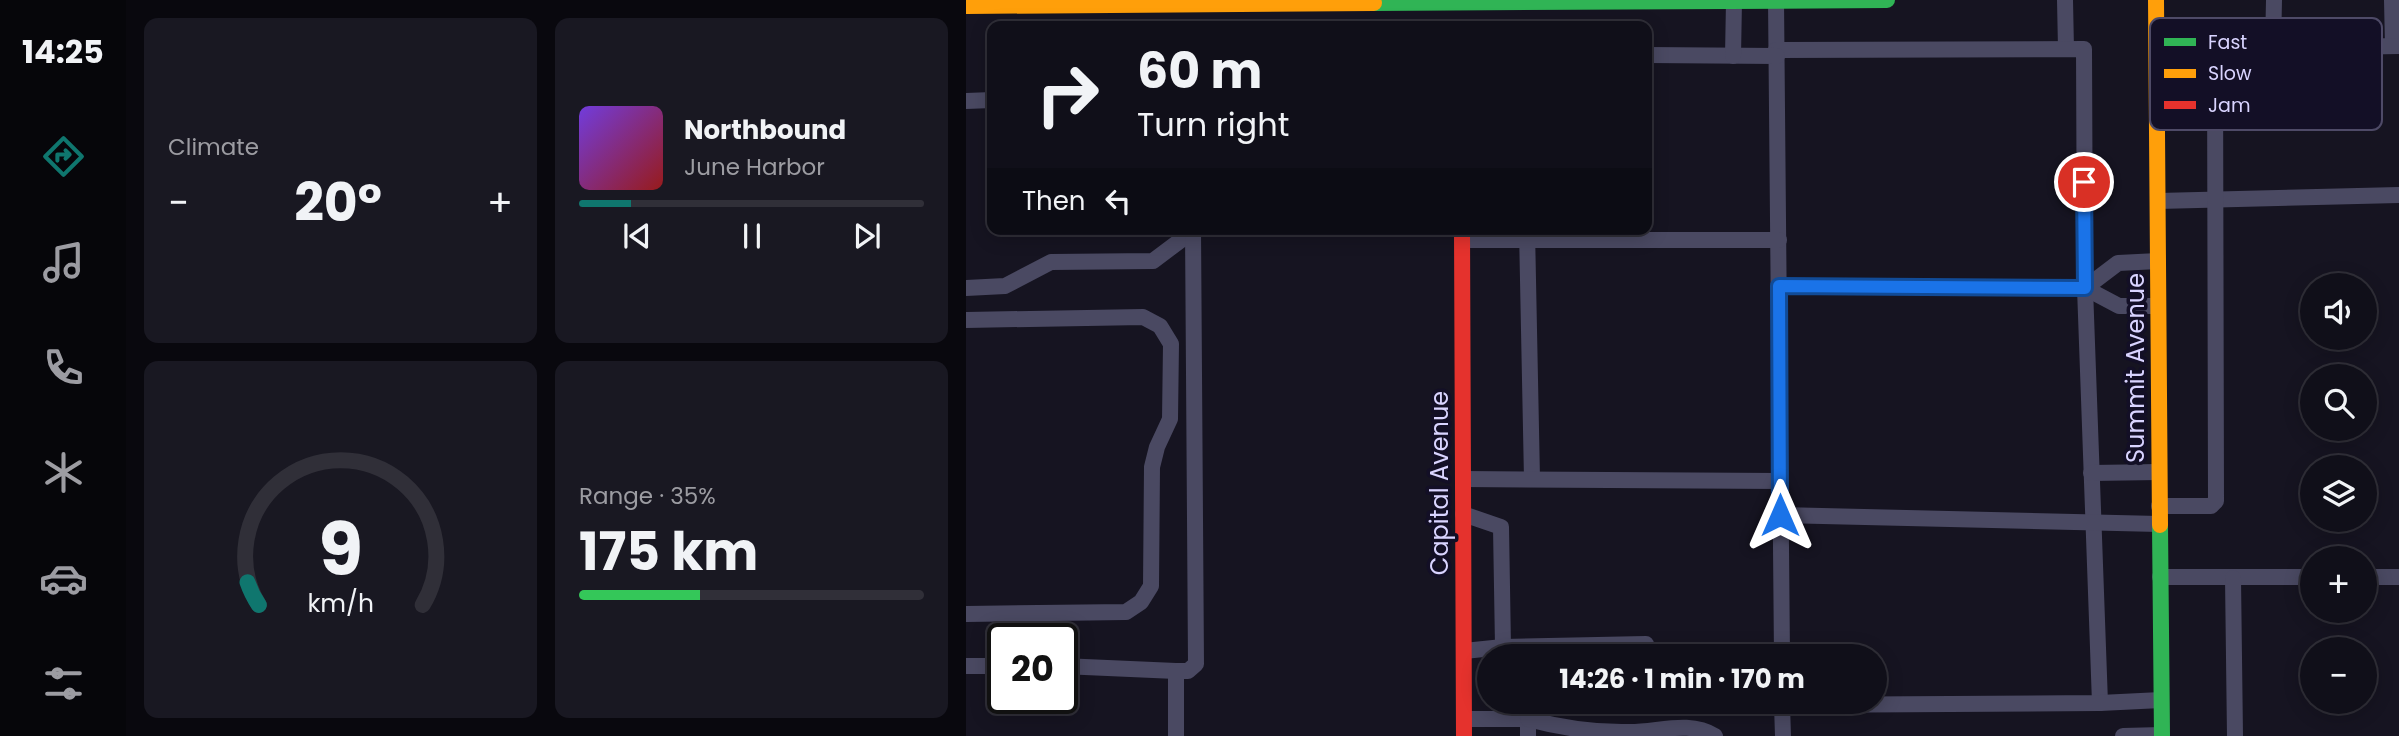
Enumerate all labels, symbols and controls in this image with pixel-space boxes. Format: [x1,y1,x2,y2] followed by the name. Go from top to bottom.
[2150,18,2382,130] legend
[22,29,104,74] text: 14:25
[2208,29,2247,56] text: Fast
[1137,37,1262,105] text: 60 m
[1022,49,1113,140] icon: right
[2208,60,2252,87] text: Slow
[2208,92,2250,119] text: Jam
[1137,102,1289,147] text: Turn right
[684,112,846,148] text: Northbound
[168,131,259,163] text: Climate
[39,132,88,181] icon: directions
[684,151,825,183] text: June Harbor
[2054,152,2114,212] pin
[2065,163,2103,201] icon: arrive
[294,166,382,239] text: 20°
[168,176,189,229] text: −
[487,176,513,229] text: +
[1099,182,1137,220] icon: left
[1022,183,1085,219] text: Then
[618,217,656,255] icon: previous
[733,217,771,255] icon: pause
[848,217,886,255] icon: next
[39,238,88,287] icon: music
[2119,273,2152,463] street label: Summit Avenue
[2300,273,2377,714] map controls
[2300,273,2377,350] button: sound
[39,343,88,392] icon: phone
[2300,364,2377,441] button: search
[1423,391,1456,575] street label: Capital Avenue
[39,448,88,497] icon: climate
[2300,455,2377,532] button: layers
[1743,478,1817,552] position arrow
[579,480,716,512] text: Range · 35%
[318,500,363,601] text: 9
[579,515,758,588] text: 175 km
[2300,546,2377,623] button: +
[39,554,88,603] icon: car
[307,586,374,621] text: km/h
[987,623,1078,714] speed limit sign: 20
[2300,637,2377,714] button: −
[39,659,88,708] icon: filters
[1559,661,1805,697] text: 14:26 · 1 min · 170 m

